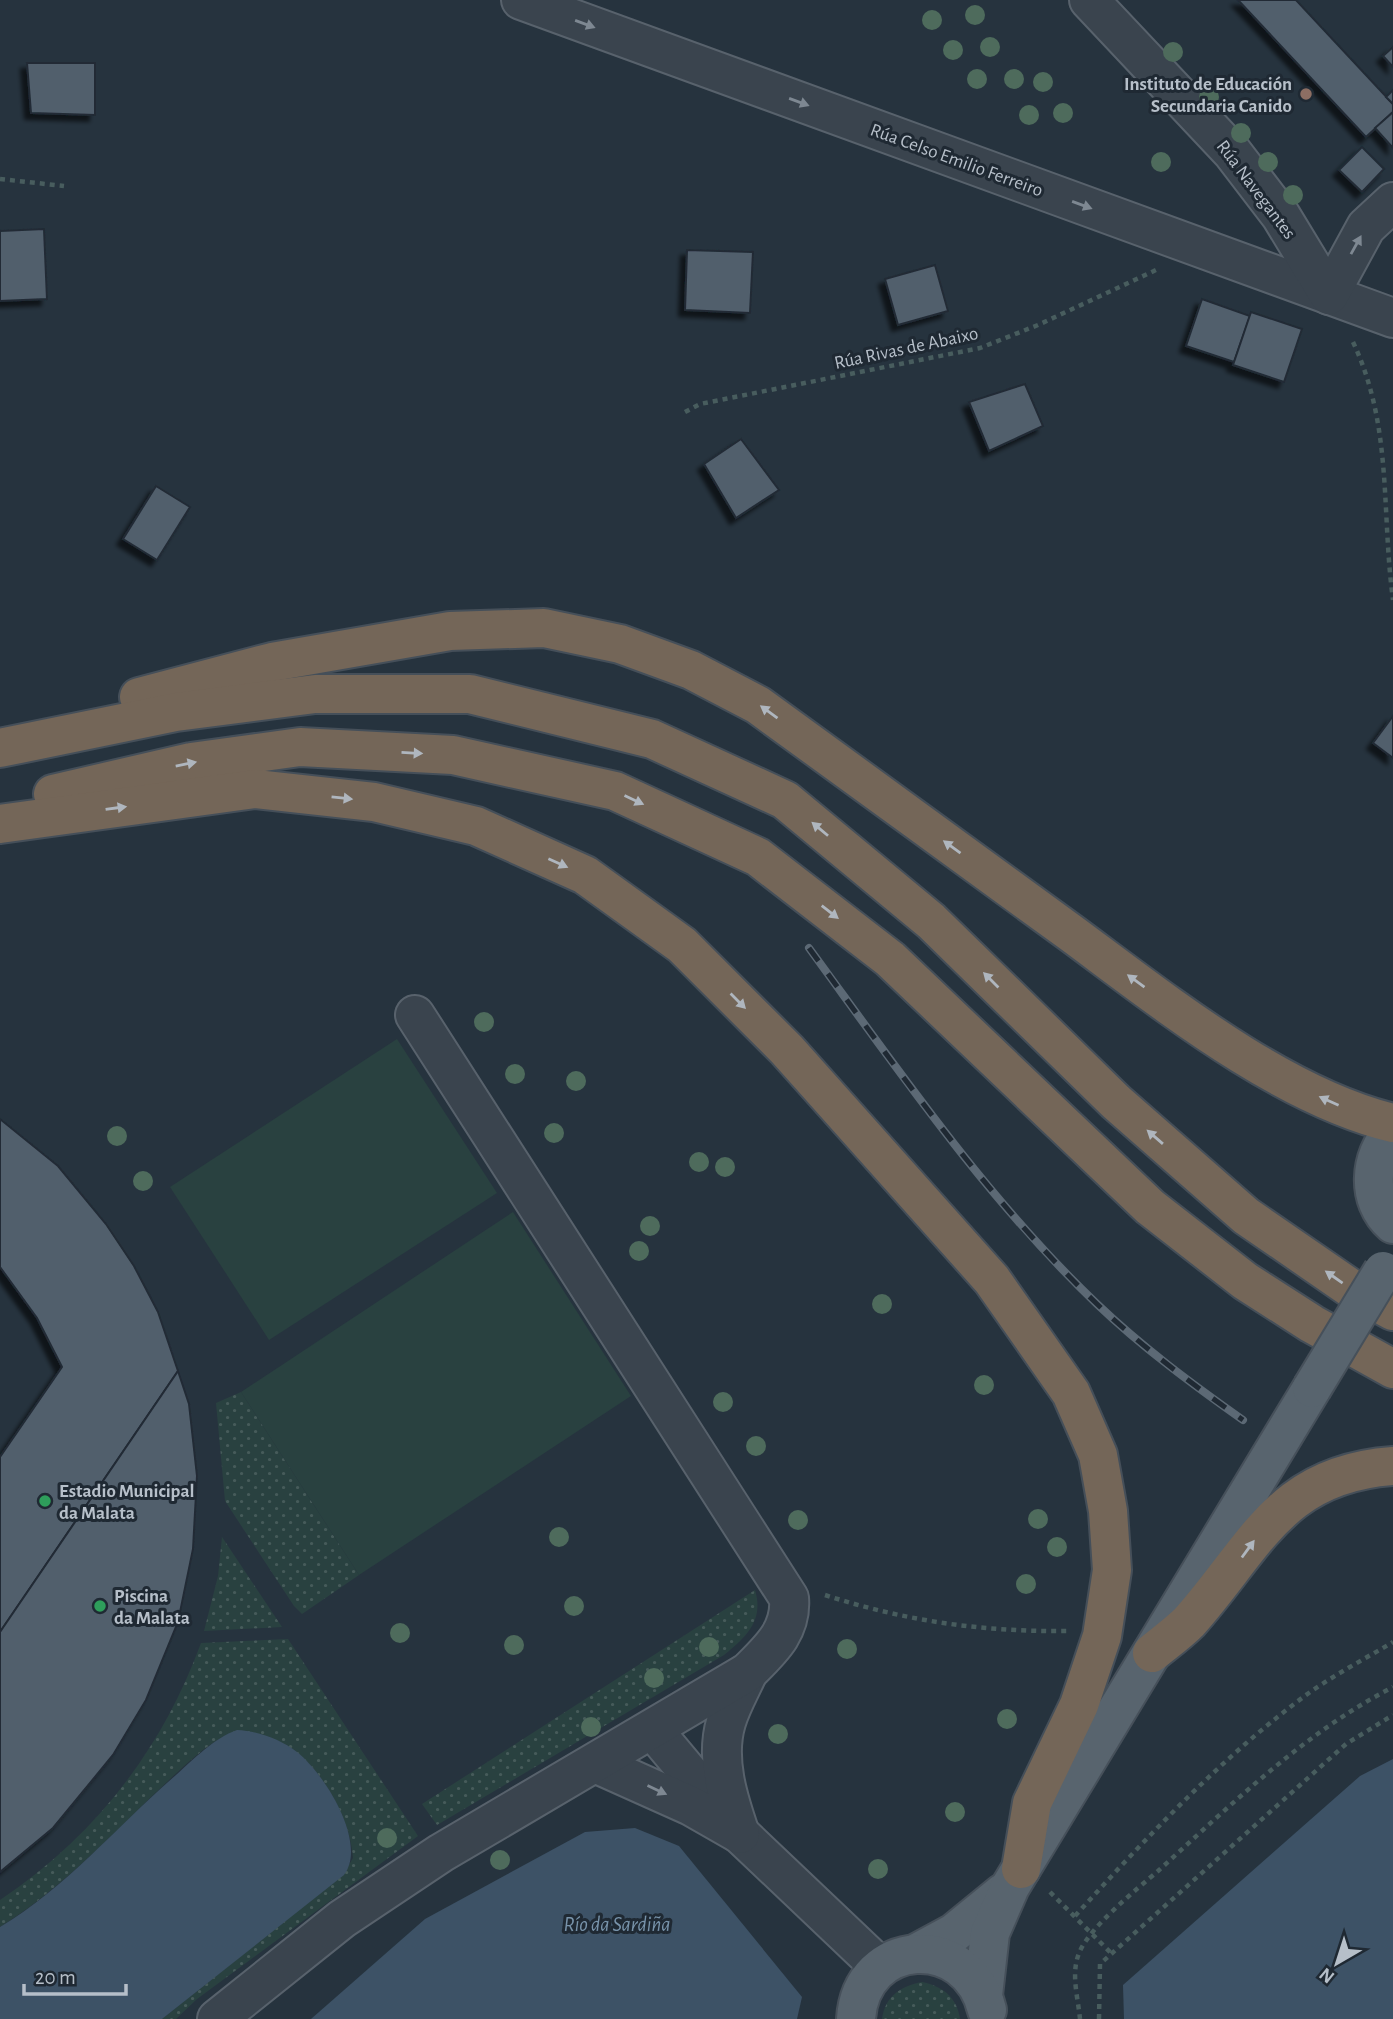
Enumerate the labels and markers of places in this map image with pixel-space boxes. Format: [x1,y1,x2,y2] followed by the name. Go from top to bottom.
[1124,75,1292,116] place label: Instituto de Educación Secundaria Canido
[1298,86,1314,102] marker: Instituto de Educación Secundaria Canido
[59,1482,195,1523] place label: Estadio Municipal da Malata
[37,1493,53,1509] marker: Estadio Municipal da Malata
[114,1587,190,1628] place label: Piscina da Malata
[92,1598,108,1614] marker: Piscina da Malata

